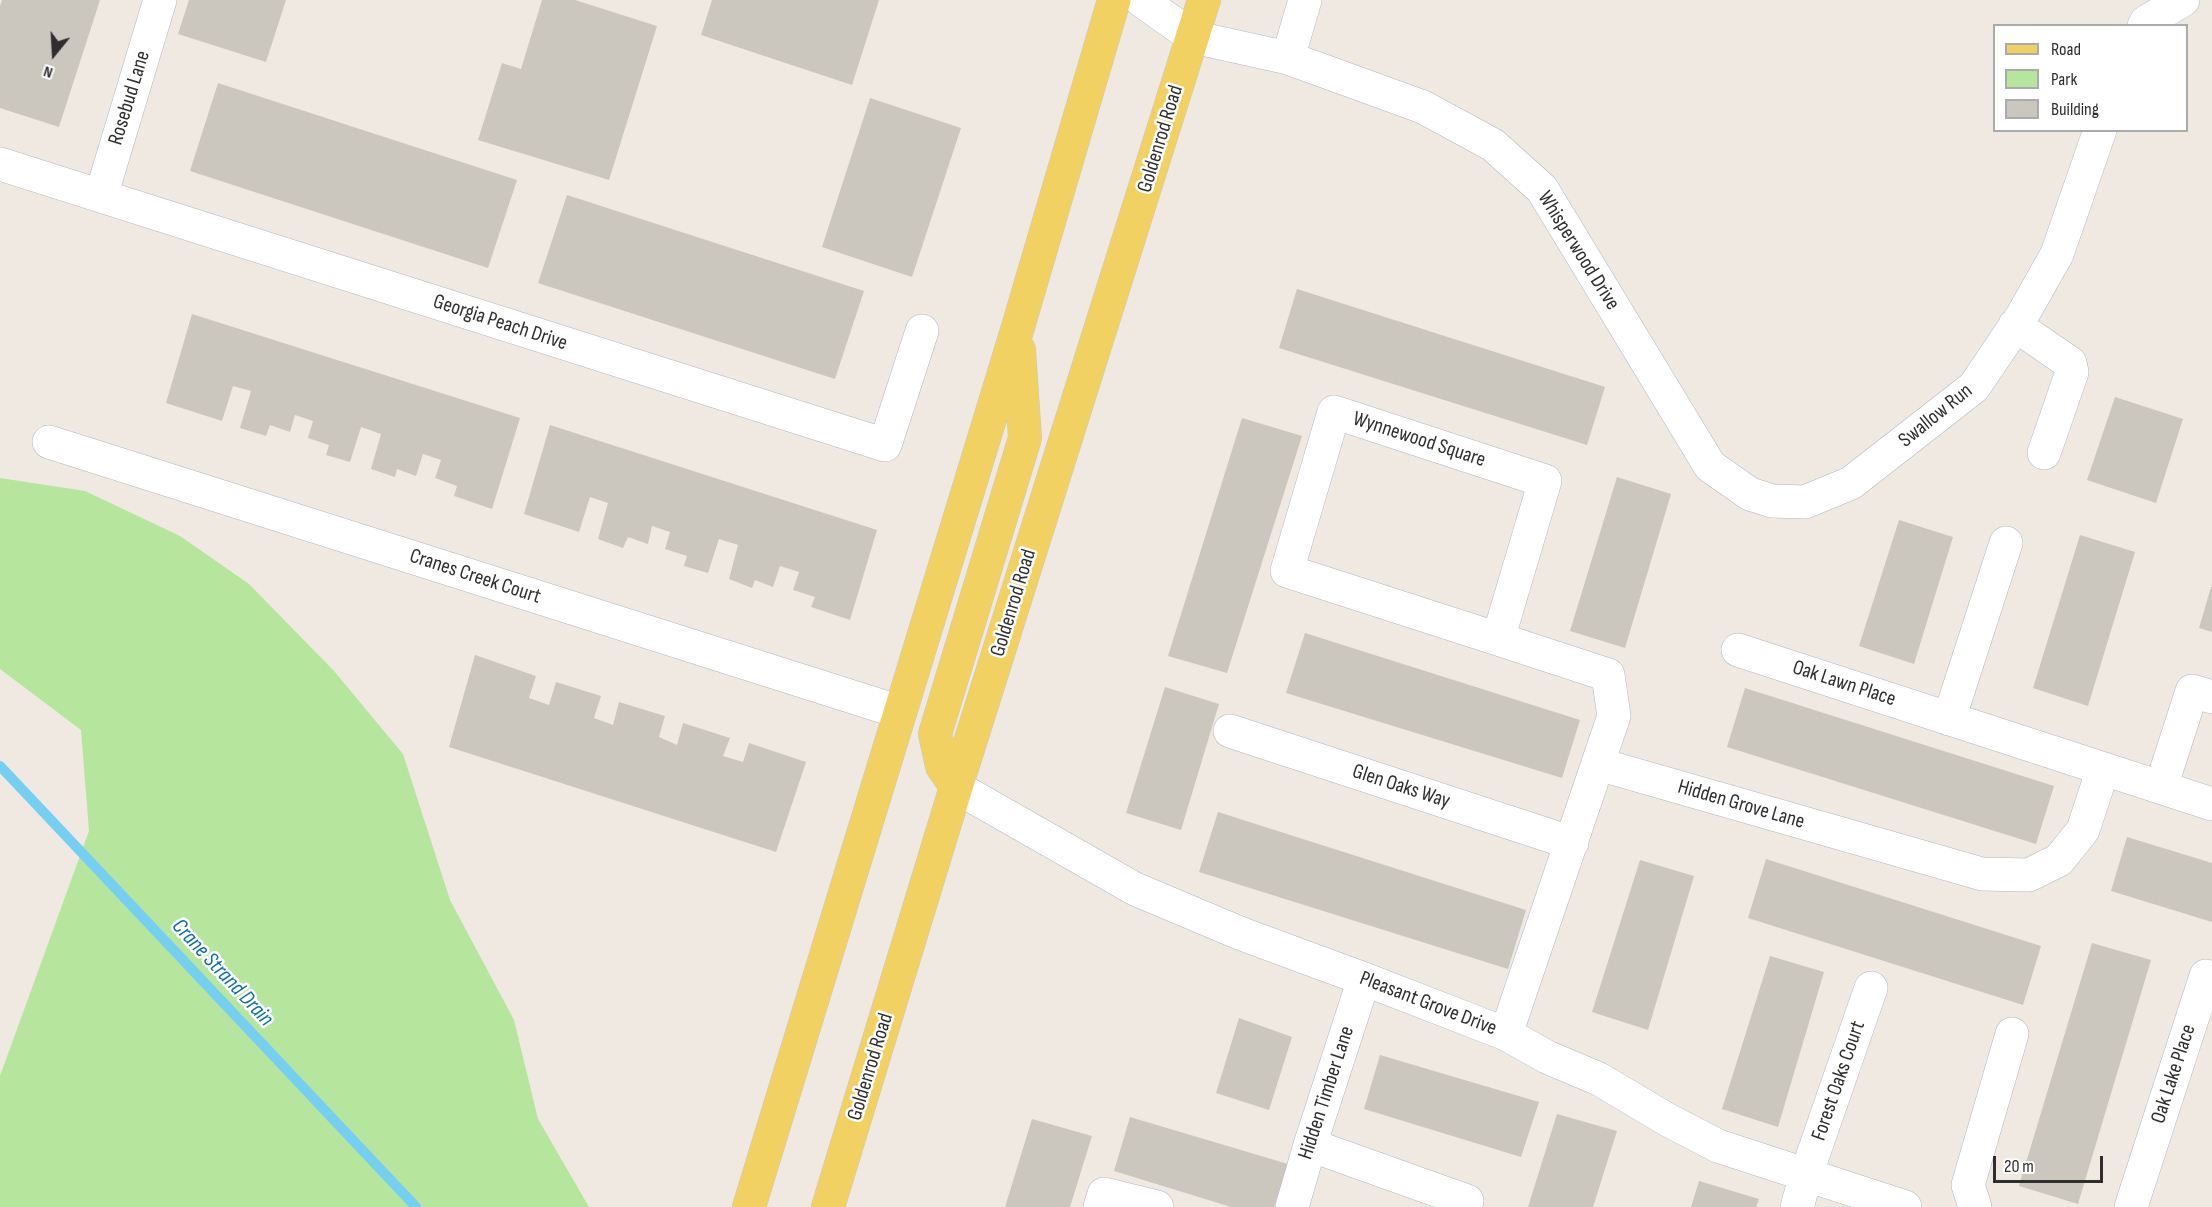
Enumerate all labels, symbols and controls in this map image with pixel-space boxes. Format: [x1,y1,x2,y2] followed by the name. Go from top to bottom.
[24,24,84,84] north arrow
[1993,24,2188,132] legend
[2051,39,2081,60] text: Road
[104,48,156,148] street label: Rosebud Lane
[41,61,55,82] text: N
[2051,69,2077,90] text: Park
[1133,82,1189,196] street label: Goldenrod Road
[2051,99,2099,120] text: Building
[1531,187,1625,315] street label: Whisperwood Drive
[430,289,570,357] street label: Georgia Peach Drive
[1894,379,1978,453] street label: Swallow Run
[1350,407,1488,473] street label: Wynnewood Square
[406,544,544,610] street label: Cranes Creek Court
[986,546,1042,660] street label: Goldenrod Road
[1789,655,1899,713] street label: Oak Lawn Place
[1349,759,1453,815] street label: Glen Oaks Way
[1675,775,1807,835] street label: Hidden Grove Lane
[166,914,278,1032] water label: Crane Strand Drain
[1356,966,1500,1042] street label: Pleasant Grove Drive
[843,1010,899,1124] street label: Goldenrod Road
[1807,1018,1871,1144] street label: Forest Oaks Court
[2146,1021,2202,1127] street label: Oak Lake Place
[1294,1023,1360,1163] street label: Hidden Timber Lane
[1996,1144,2106,1182] scale bar
[2004,1156,2034,1177] text: 20 m

